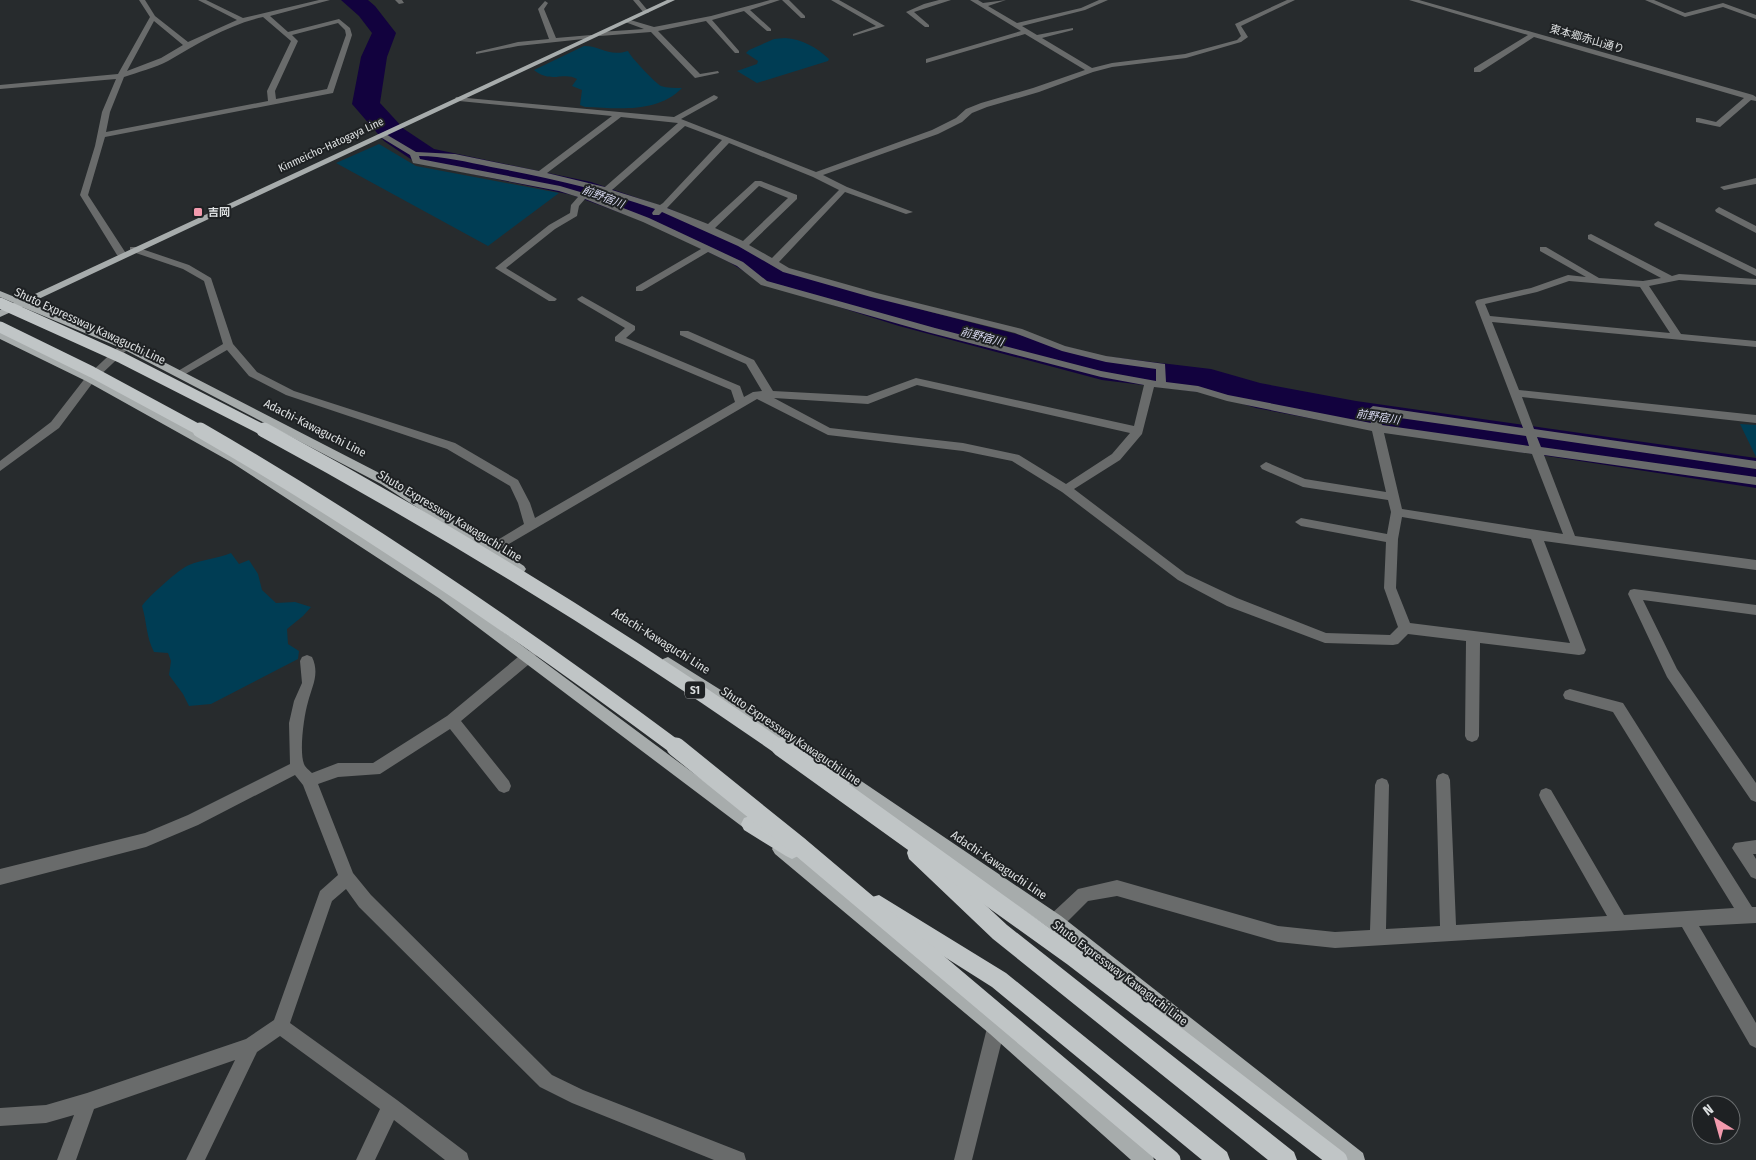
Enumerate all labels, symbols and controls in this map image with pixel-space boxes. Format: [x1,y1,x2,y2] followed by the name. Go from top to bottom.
[1548,22,1626,56] street label: 東本郷赤山通り
[276,115,386,175] street label: Kinmeicho-Hatogaya Line
[580,183,627,211] water label: 前野宿川
[192,206,204,218] marker: 吉岡
[208,206,230,219] place label: 吉岡
[12,285,168,367] street label: Shuto Expressway Kawaguchi Line
[959,325,1006,349] water label: 前野宿川
[262,396,368,460] street label: Adachi-Kawaguchi Line
[1355,407,1402,427] water label: 前野宿川
[376,467,525,565] street label: Shuto Expressway Kawaguchi Line
[609,605,713,677] street label: Adachi-Kawaguchi Line
[685,682,705,698] road number: S1
[719,684,864,788] street label: Shuto Expressway Kawaguchi Line
[948,828,1050,902] street label: Adachi-Kawaguchi Line
[1050,918,1190,1028] street label: Shuto Expressway Kawaguchi Line
[1691,1095,1741,1145] north arrow
[1700,1101,1717,1119] text: N

